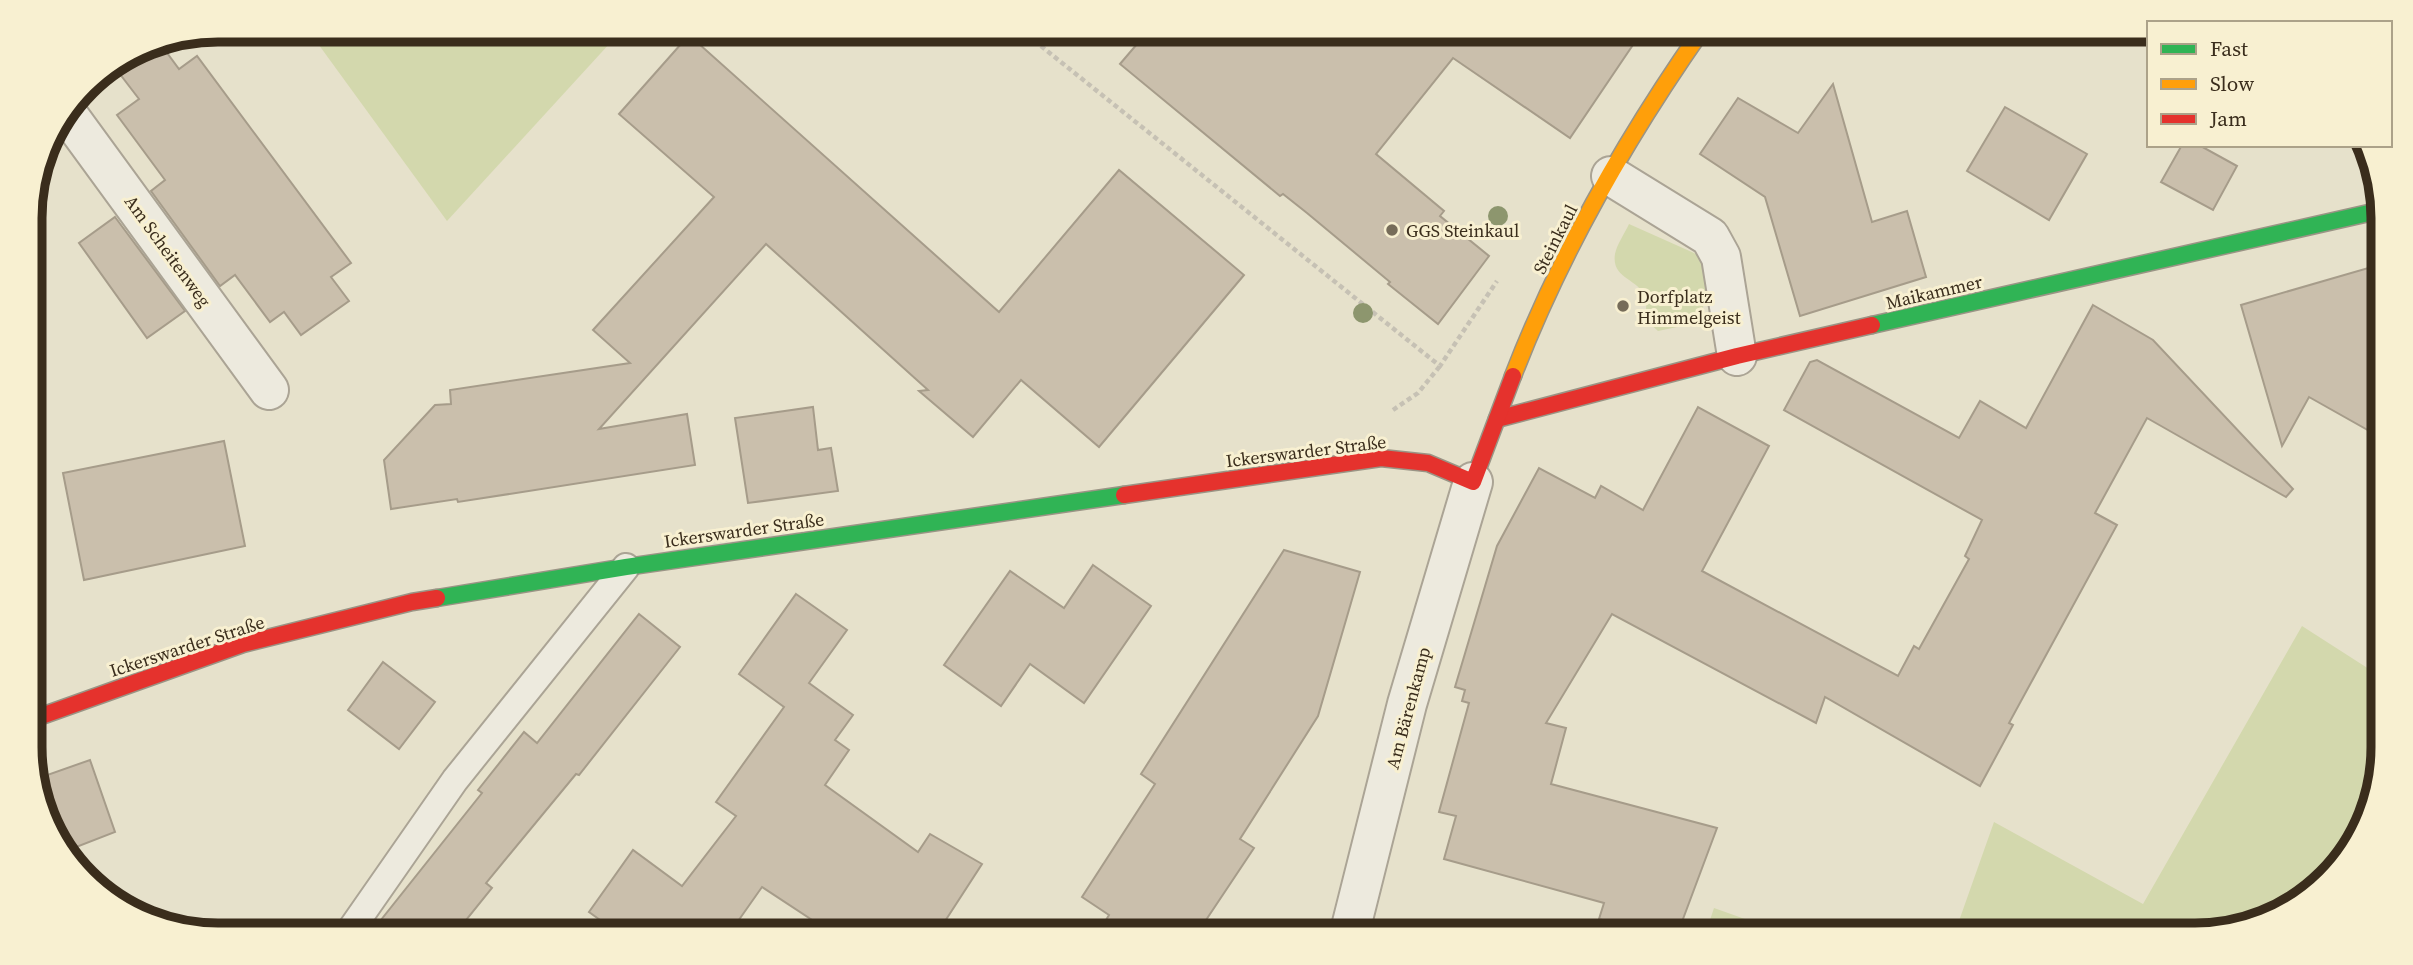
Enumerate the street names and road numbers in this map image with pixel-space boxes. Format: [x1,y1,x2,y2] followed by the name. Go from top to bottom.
[119,190,217,312] street label: Am Scheitenweg
[1527,200,1583,278] street label: Steinkaul
[1883,269,1985,315] street label: Maikammer
[1224,429,1388,473] street label: Ickerswarder Straße
[662,506,826,554] street label: Ickerswarder Straße
[106,609,268,683] street label: Ickerswarder Straße
[1380,644,1436,772] street label: Am Bärenkamp

